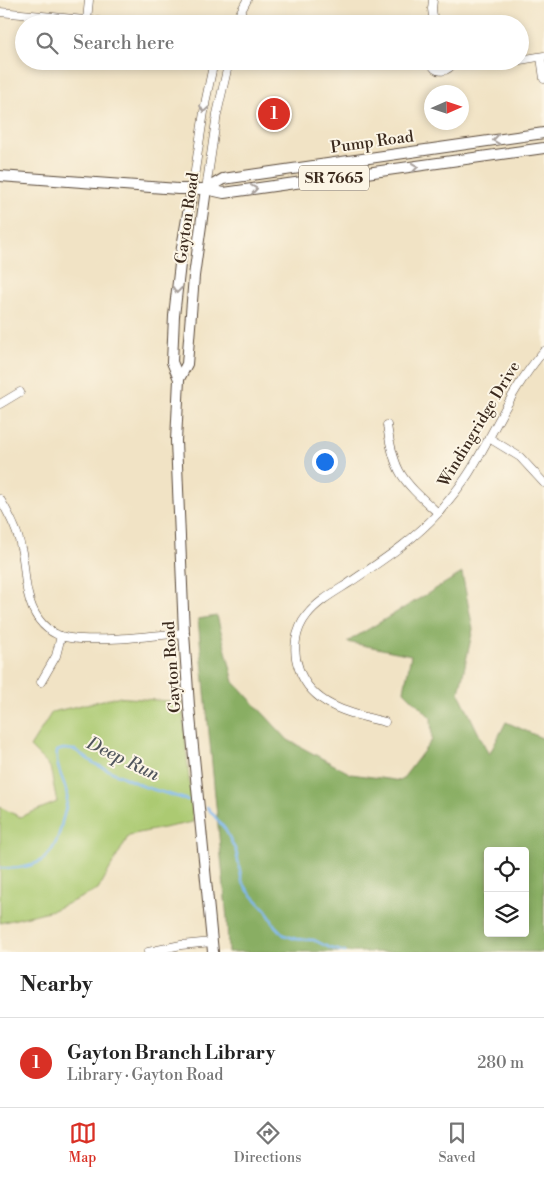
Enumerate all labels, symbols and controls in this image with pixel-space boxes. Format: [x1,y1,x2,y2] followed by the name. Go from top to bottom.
[15,15,529,70] search box
[33,29,61,57] icon: search
[73,31,174,55] text: Search here
[424,85,469,130] north arrow
[258,95,290,133] pin: 1
[200,105,210,113] one-way arrow
[329,126,415,158] street label: Pump Road
[491,134,499,145] one-way arrow
[410,162,419,172] one-way arrow
[299,166,369,190] road number: SR 7665
[171,171,203,265] street label: Gayton Road
[250,184,258,195] one-way arrow
[172,286,183,294] one-way arrow
[433,358,524,491] street label: Windingridge Drive
[312,449,338,475] your location
[159,620,185,714] street label: Gayton Road
[82,731,164,787] water label: Deep Run
[484,847,529,937] map controls
[484,847,529,892] button: locate
[484,892,529,937] button: layers
[20,972,93,998] text: Nearby
[67,1041,275,1065] text: Gayton Branch Library
[32,1053,40,1073] text: 1
[477,1053,524,1073] text: 280 m
[67,1065,223,1085] text: Library · Gayton Road
[69,1119,97,1167] tab: Map
[234,1119,301,1167] tab: Directions
[439,1119,475,1167] tab: Saved

